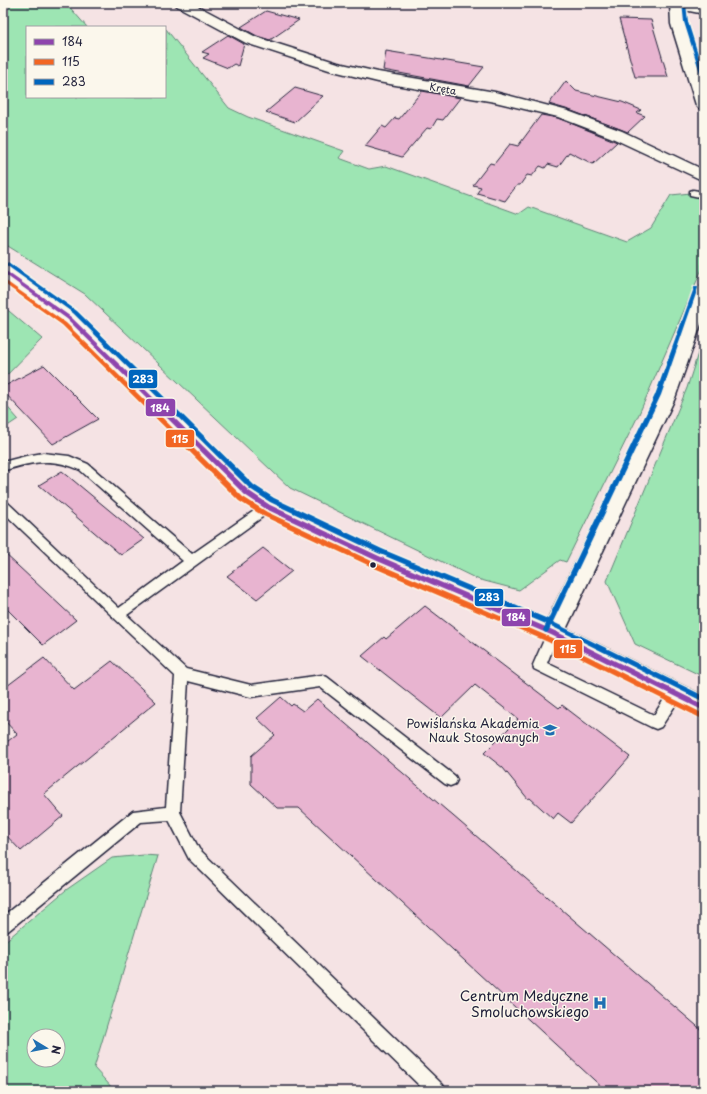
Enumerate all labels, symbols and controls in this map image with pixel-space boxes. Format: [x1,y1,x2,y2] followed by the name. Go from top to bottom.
[26,26,166,98] legend
[62,32,83,50] text: 184
[62,52,80,70] text: 115
[62,72,86,90] text: 283
[428,78,458,98] street label: Kręta
[128,369,158,389] line badge: 283
[132,370,154,387] text: 283
[145,398,176,417] line badge: 184
[150,399,170,416] text: 184
[165,429,195,448] line badge: 115
[172,430,189,447] text: 115
[368,560,378,570] unlabelled marker
[474,588,504,607] line badge: 283
[478,588,500,605] text: 283
[501,608,531,627] line badge: 184
[506,608,526,625] text: 184
[553,639,583,659] line badge: 115
[560,640,577,657] text: 115
[407,714,540,746] place label: Powiślańska Akademia Nauk Stosowanych
[542,722,558,738] school or university icon: Powiślańska Akademia Nauk Stosowanych
[460,985,589,1022] place label: Centrum Medyczne Smoluchowskiego
[592,995,608,1011] hospital icon: Centrum Medyczne Smoluchowskiego
[26,1028,66,1068] north arrow
[47,1044,65,1056] text: N

